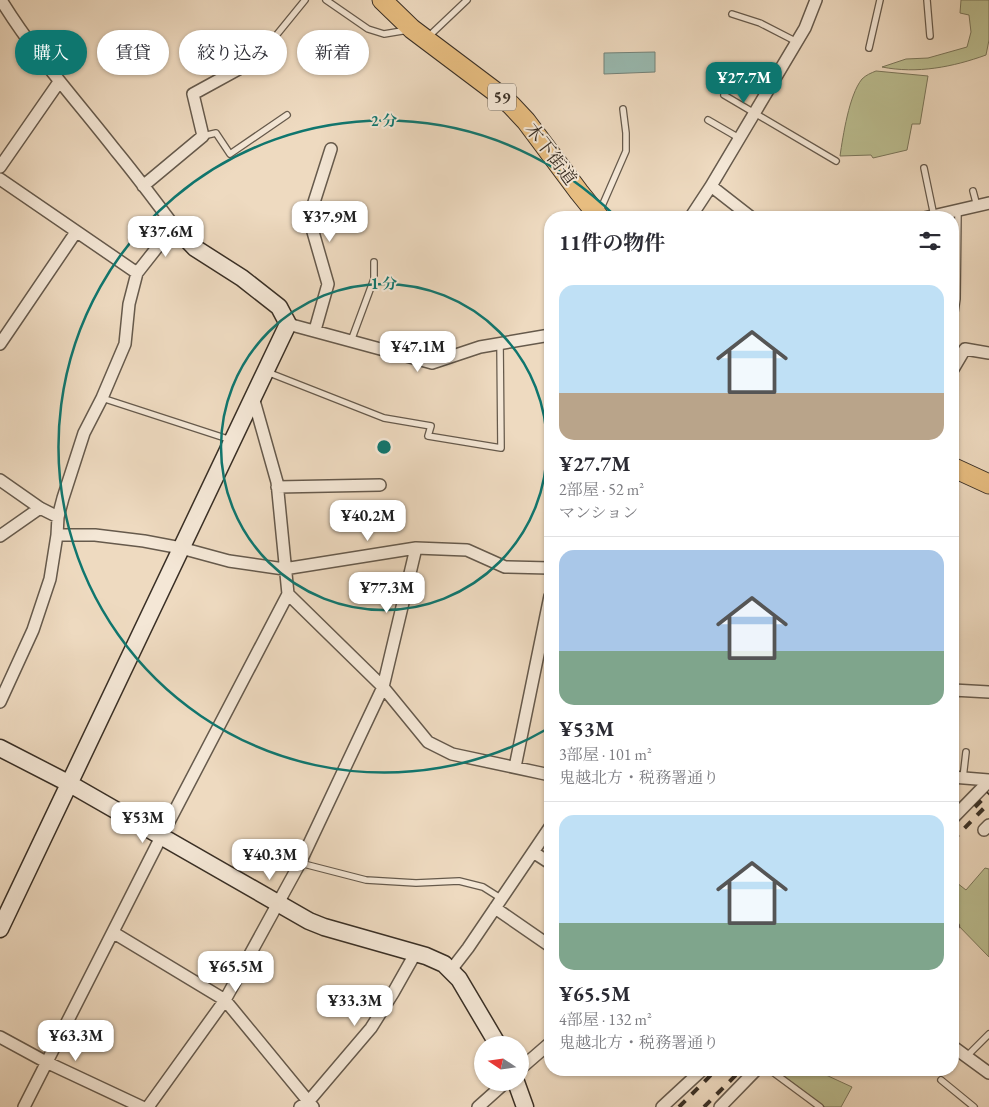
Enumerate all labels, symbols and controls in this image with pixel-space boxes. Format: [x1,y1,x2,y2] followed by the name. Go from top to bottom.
[15,30,87,75] chip: 購入
[97,30,169,75] chip: 賃貸
[179,30,287,75] chip: 絞り込み
[297,30,369,75] chip: 新着
[703,62,785,104] pin: ¥27.7M
[717,67,771,88] text: ¥27.7M
[488,84,516,110] road number: 59
[371,111,397,130] text: 2 分
[521,118,582,189] street label: 木下街道
[289,200,371,243] pin: ¥37.9M
[303,206,357,227] text: ¥37.9M
[125,216,207,258] pin: ¥37.6M
[139,221,193,242] text: ¥37.6M
[916,227,944,255] icon: filters
[559,229,665,256] text: 11件の物件
[371,274,397,293] text: 1 分
[707,317,797,407] icon: home
[377,330,459,373] pin: ¥47.1M
[391,336,445,357] text: ¥47.1M
[375,438,393,456] centre of rings
[559,450,630,477] text: ¥27.7M
[559,479,644,500] text: 2部屋 · 52 m²
[327,500,409,542] pin: ¥40.2M
[559,502,638,523] text: マンション
[341,505,395,526] text: ¥40.2M
[346,572,428,614] pin: ¥77.3M
[360,577,414,598] text: ¥77.3M
[707,583,797,673] icon: home
[559,715,614,742] text: ¥53M
[559,744,652,765] text: 3部屋 · 101 m²
[559,767,719,788] text: 鬼越北方・税務署通り
[113,802,173,844] pin: ¥53M
[122,807,164,828] text: ¥53M
[229,838,311,881] pin: ¥40.3M
[243,844,297,865] text: ¥40.3M
[707,848,797,938] icon: home
[195,950,277,993] pin: ¥65.5M
[209,956,263,977] text: ¥65.5M
[559,980,630,1007] text: ¥65.5M
[314,984,396,1027] pin: ¥33.3M
[328,990,382,1011] text: ¥33.3M
[559,1009,652,1030] text: 4部屋 · 132 m²
[35,1020,117,1062] pin: ¥63.3M
[49,1025,103,1046] text: ¥63.3M
[559,1032,719,1053] text: 鬼越北方・税務署通り
[474,1036,529,1091] north arrow
[474,1036,529,1091] map controls

